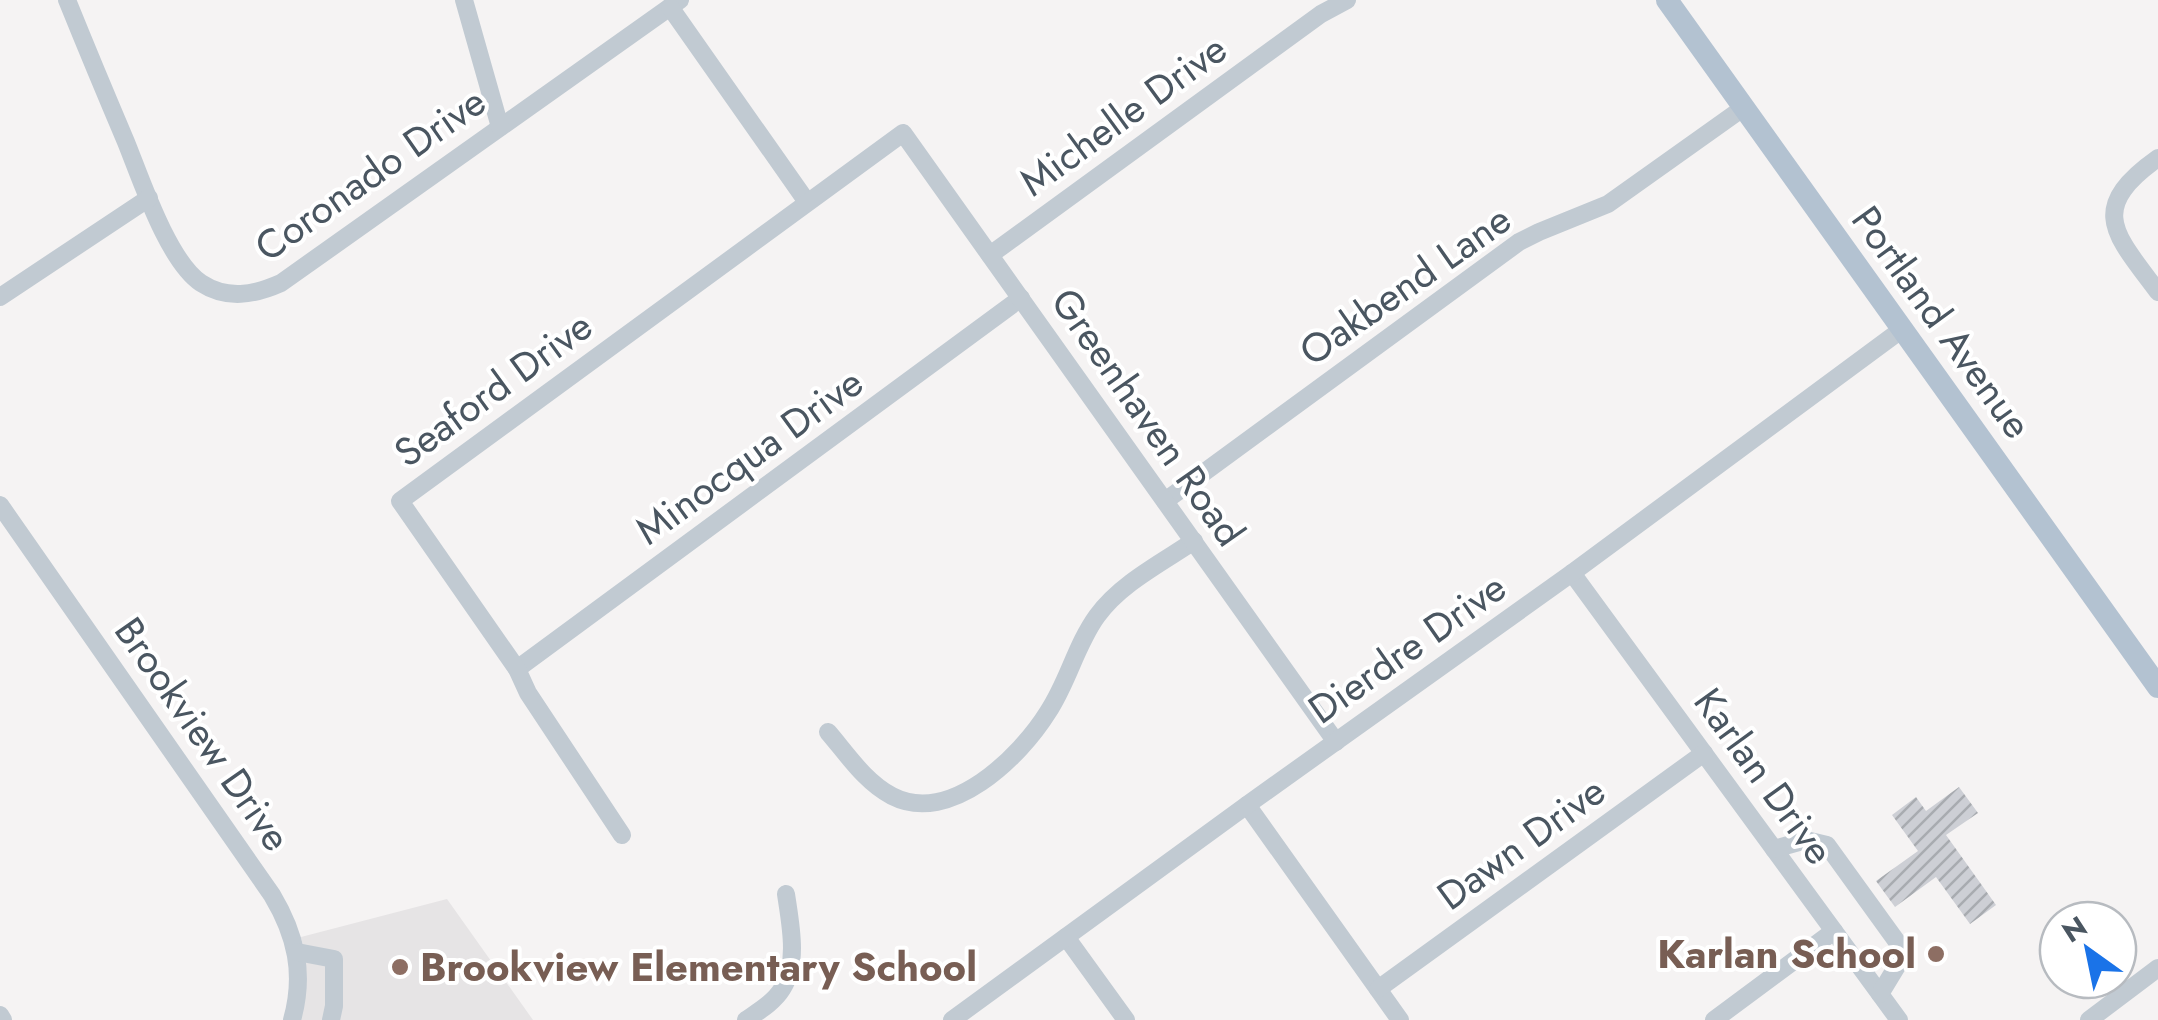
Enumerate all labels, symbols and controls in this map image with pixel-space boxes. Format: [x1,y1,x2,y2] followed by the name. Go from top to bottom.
[1007,20,1239,210] street label: Michelle Drive
[243,73,497,275] street label: Coronado Drive
[1287,191,1523,379] street label: Oakbend Lane
[1838,194,2046,450] street label: Portland Avenue
[1037,276,1259,558] street label: Greenhaven Road
[382,297,604,481] street label: Seaford Drive
[623,354,875,558] street label: Minocqua Drive
[1296,558,1518,738] street label: Dierdre Drive
[101,605,305,863] street label: Brookview Drive
[1680,676,1848,876] street label: Karlan Drive
[1425,762,1617,924] street label: Dawn Drive
[2038,900,2138,1000] north arrow
[2054,906,2095,953] text: N
[1657,925,1916,983] place label: Karlan School
[420,938,977,996] place label: Brookview Elementary School
[1925,943,1947,965] marker: Karlan School
[389,956,411,978] marker: Brookview Elementary School

